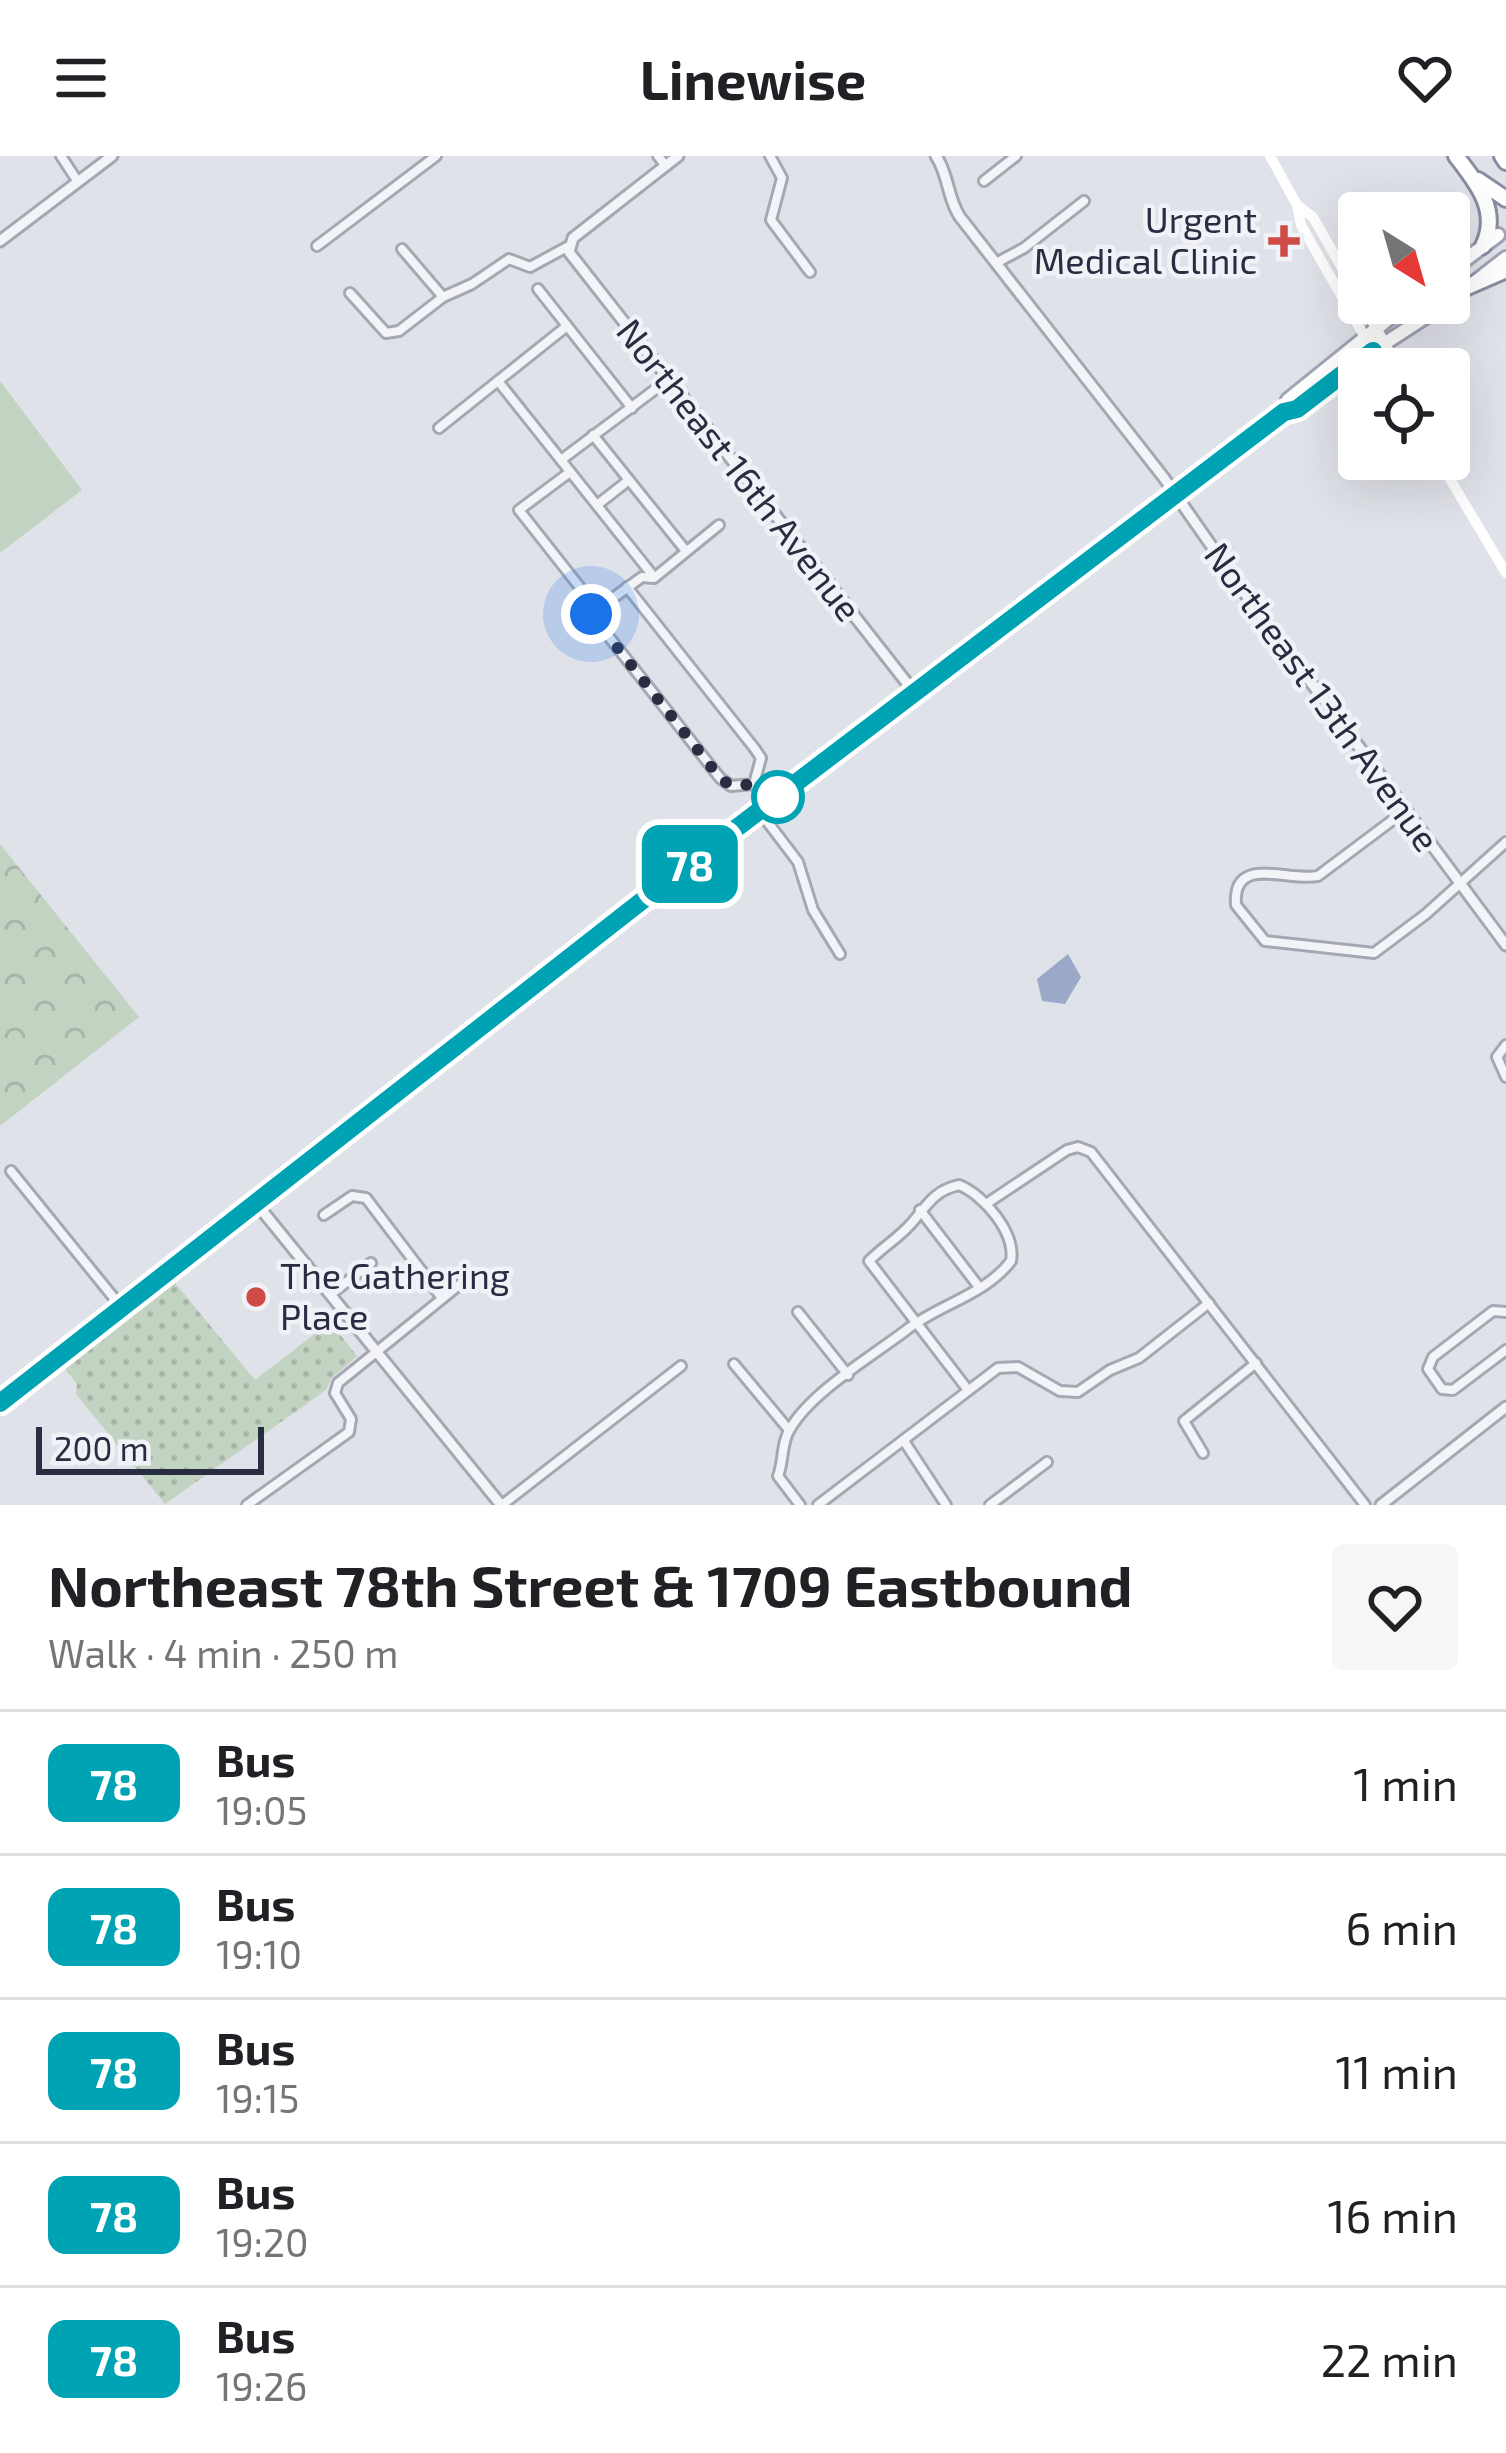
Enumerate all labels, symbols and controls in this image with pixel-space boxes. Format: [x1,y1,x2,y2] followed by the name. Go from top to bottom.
[48,45,114,111] icon: menu
[1392,45,1458,111] icon: heart
[640,46,866,111] text: Linewise
[1338,192,1470,324] north arrow
[1338,192,1470,480] map controls
[1034,197,1257,281] place label: Urgent Medical Clinic
[1268,225,1300,257] marker: Urgent Medical Clinic
[609,310,871,629] street label: Northeast 16th Avenue
[1338,348,1470,480] button: locate
[1197,533,1450,859] street label: Northeast 13th Avenue
[561,584,621,644] your location
[753,772,803,822] unlabelled marker
[636,825,744,903] line badge: 78
[666,839,714,889] text: 78
[280,1253,510,1337] place label: The Gathering Place
[243,1284,269,1310] marker: The Gathering Place
[36,1421,264,1474] scale bar
[54,1428,149,1468] text: 200 m
[1332,1544,1458,1670] button: heart
[48,1550,1133,1618] text: Northeast 78th Street & 1709 Eastbound
[48,1629,399,1676] text: Walk · 4 min · 250 m
[216,1732,295,1786] text: Bus
[1353,1756,1458,1810] text: 1 min
[90,1758,138,1808] text: 78
[216,1786,307,1833] text: 19:05
[216,1876,295,1930] text: Bus
[1345,1900,1458,1954] text: 6 min
[90,1902,138,1952] text: 78
[216,1930,302,1977] text: 19:10
[216,2020,295,2074] text: Bus
[1335,2044,1458,2098] text: 11 min
[90,2046,138,2096] text: 78
[216,2074,299,2121] text: 19:15
[216,2164,295,2218] text: Bus
[1328,2188,1458,2242] text: 16 min
[90,2190,138,2240] text: 78
[216,2218,308,2265] text: 19:20
[216,2308,295,2362] text: Bus
[1321,2332,1458,2386] text: 22 min
[90,2334,138,2384] text: 78
[216,2362,307,2409] text: 19:26

